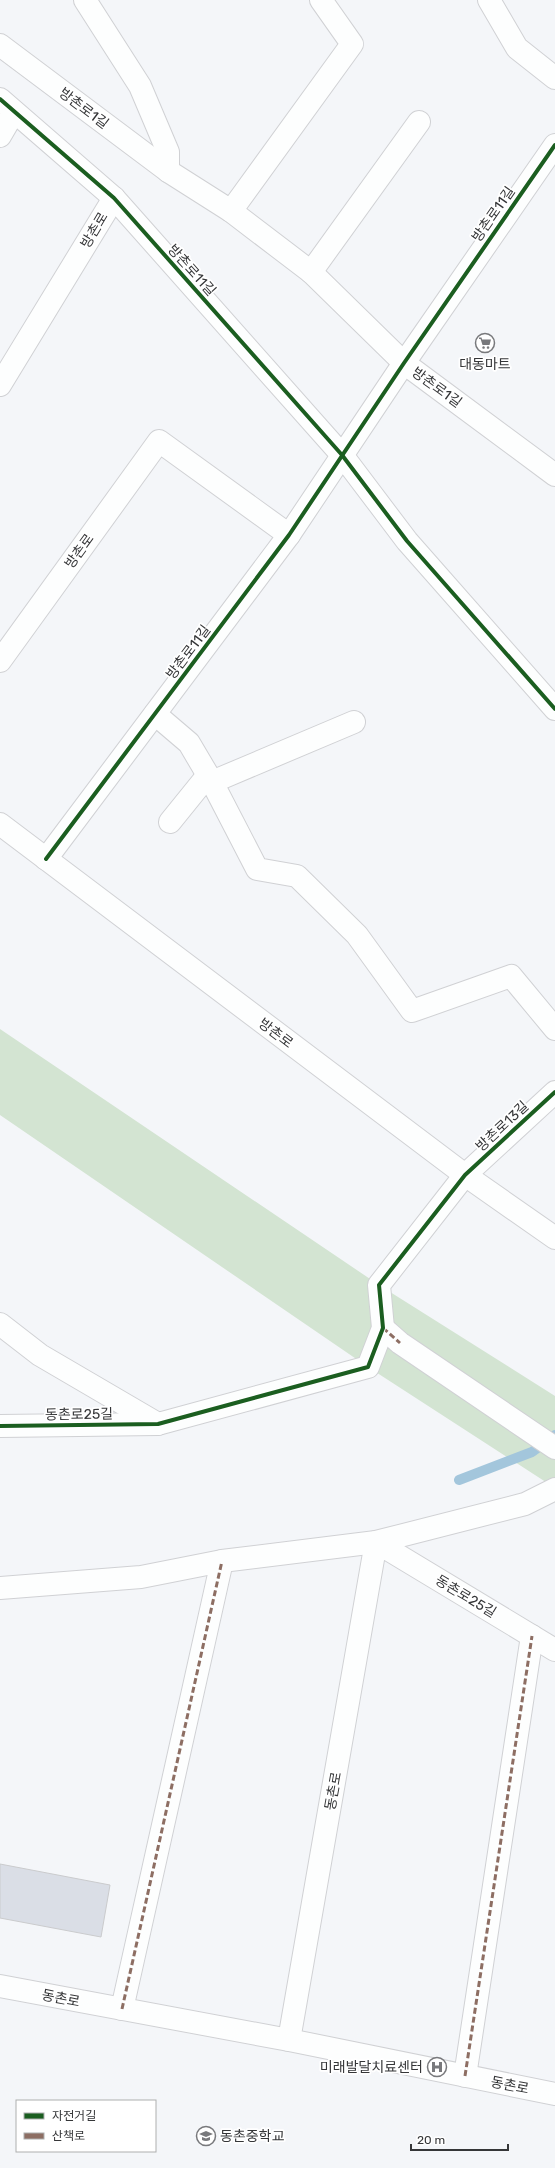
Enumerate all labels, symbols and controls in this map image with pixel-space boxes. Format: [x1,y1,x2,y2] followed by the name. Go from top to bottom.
[56,84,112,132] street label: 방촌로1길
[468,183,519,245] street label: 방촌로11길
[77,209,112,251] street label: 방촌로
[164,241,219,300] street label: 방촌로11길
[474,332,496,354] supermarket icon: 대동마트
[459,356,511,373] place label: 대동마트
[408,364,465,411] street label: 방촌로1길
[61,531,98,572] street label: 방촌로
[162,622,214,683] street label: 방촌로11길
[255,1015,296,1052] street label: 방촌로
[472,1098,532,1155] street label: 방촌로13길
[45,1405,113,1424] street label: 동촌로25길
[432,1572,499,1621] street label: 동촌로25길
[322,1770,345,1812] street label: 동촌로
[40,1986,82,2011] street label: 동촌로
[426,2056,448,2078] hospital icon: 미래발달치료센터
[320,2059,423,2076] place label: 미래발달치료센터
[489,2073,531,2098] street label: 동촌로
[16,2100,156,2152] legend
[52,2109,96,2123] text: 자전거길
[195,2125,217,2147] school or university icon: 동촌중학교
[411,2126,508,2152] scale bar
[220,2128,285,2145] place label: 동촌중학교
[52,2129,85,2143] text: 산책로
[417,2133,445,2147] text: 20 m

